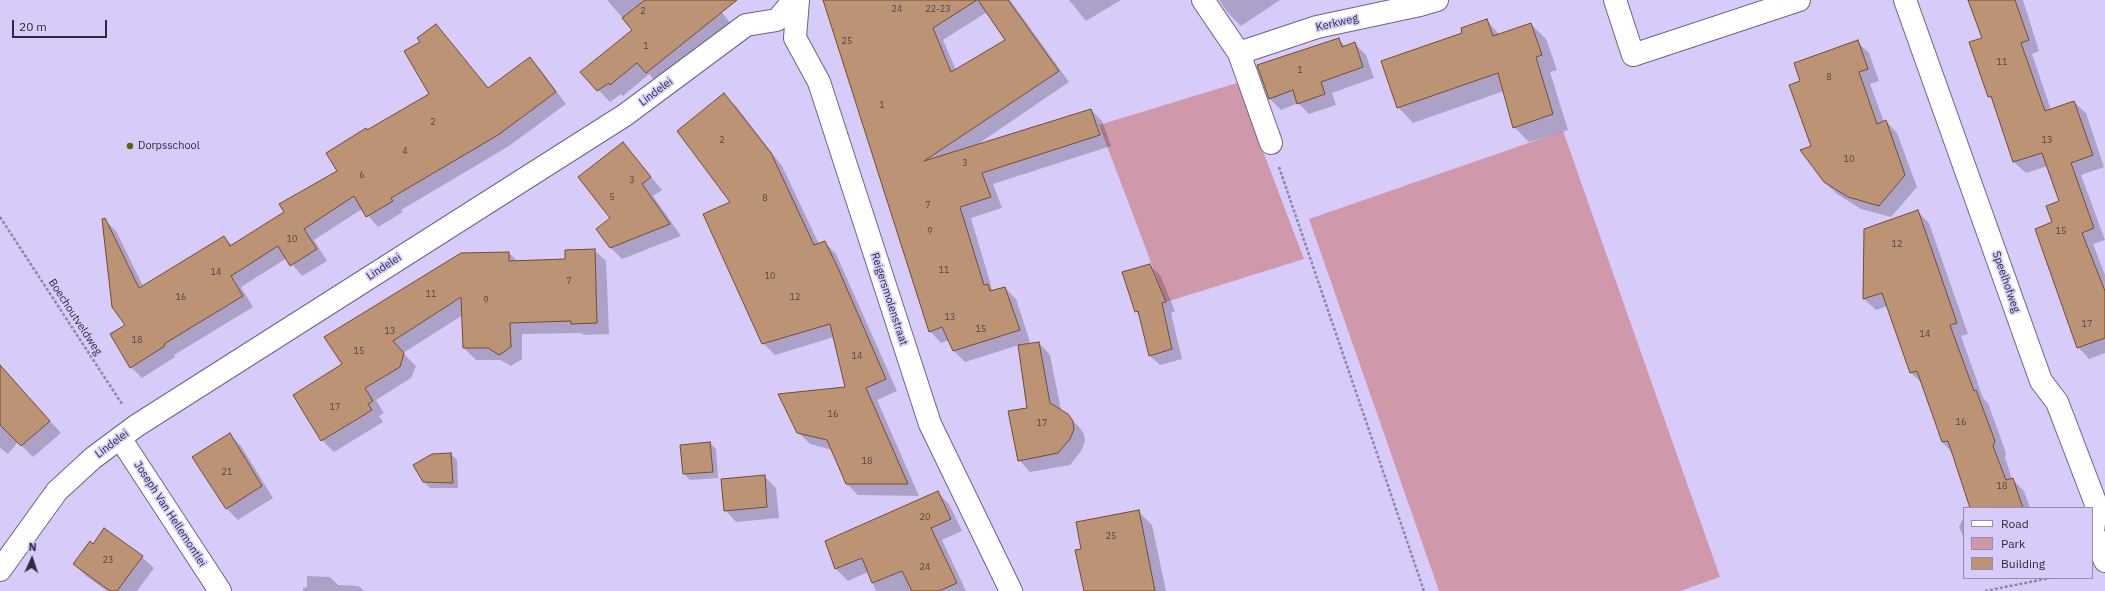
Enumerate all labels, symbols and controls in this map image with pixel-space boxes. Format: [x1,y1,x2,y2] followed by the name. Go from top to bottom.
[892,4,902,14] house number: 24
[925,4,951,14] house number: 22-23
[640,6,646,16] house number: 2
[14,12,109,38] scale bar
[1315,12,1359,34] street label: Kerkweg
[19,19,47,34] text: 20 m
[842,36,852,46] house number: 25
[643,41,649,51] house number: 1
[1997,57,2007,67] house number: 11
[1297,65,1303,75] house number: 1
[1826,72,1832,82] house number: 8
[637,75,675,109] street label: Lindelei
[879,100,885,110] house number: 1
[430,117,436,127] house number: 2
[719,135,725,145] house number: 2
[2042,135,2052,145] house number: 13
[138,139,200,153] place label: Dorpsschool
[125,141,135,151] marker: Dorpsschool
[402,146,408,156] house number: 4
[1844,154,1854,164] house number: 10
[962,158,968,168] house number: 3
[359,170,365,180] house number: 6
[629,175,635,185] house number: 3
[609,192,615,202] house number: 5
[762,193,768,203] house number: 8
[925,200,931,210] house number: 7
[927,226,933,236] house number: 9
[2056,226,2066,236] house number: 15
[287,234,297,244] house number: 10
[1892,239,1902,249] house number: 12
[1989,250,2023,314] street label: Speelhofweg
[364,251,404,283] street label: Lindelei
[868,251,910,347] street label: Reigersmolenstraat
[939,265,949,275] house number: 11
[211,267,221,277] house number: 14
[765,271,775,281] house number: 10
[45,276,105,358] street label: Boechoutveldweg
[566,276,572,286] house number: 7
[426,289,436,299] house number: 11
[176,292,186,302] house number: 16
[790,292,800,302] house number: 12
[483,295,489,305] house number: 9
[945,312,955,322] house number: 13
[2082,319,2092,329] house number: 17
[976,324,986,334] house number: 15
[385,326,395,336] house number: 13
[1920,329,1930,339] house number: 14
[132,335,142,345] house number: 18
[354,346,364,356] house number: 15
[852,351,862,361] house number: 14
[330,402,340,412] house number: 17
[828,409,838,419] house number: 16
[1956,417,1966,427] house number: 16
[1037,418,1047,428] house number: 17
[93,427,131,461] street label: Lindelei
[862,456,872,466] house number: 18
[131,459,209,569] street label: Joseph Van Hellemontlei
[222,467,232,477] house number: 21
[1997,481,2007,491] house number: 18
[1963,507,2093,579] legend
[920,512,930,522] house number: 20
[2001,516,2029,531] text: Road
[1106,531,1116,541] house number: 25
[2001,536,2025,551] text: Park
[12,539,52,579] north arrow
[28,540,37,554] text: N
[103,555,113,565] house number: 23
[2001,556,2045,571] text: Building
[920,562,930,572] house number: 24

